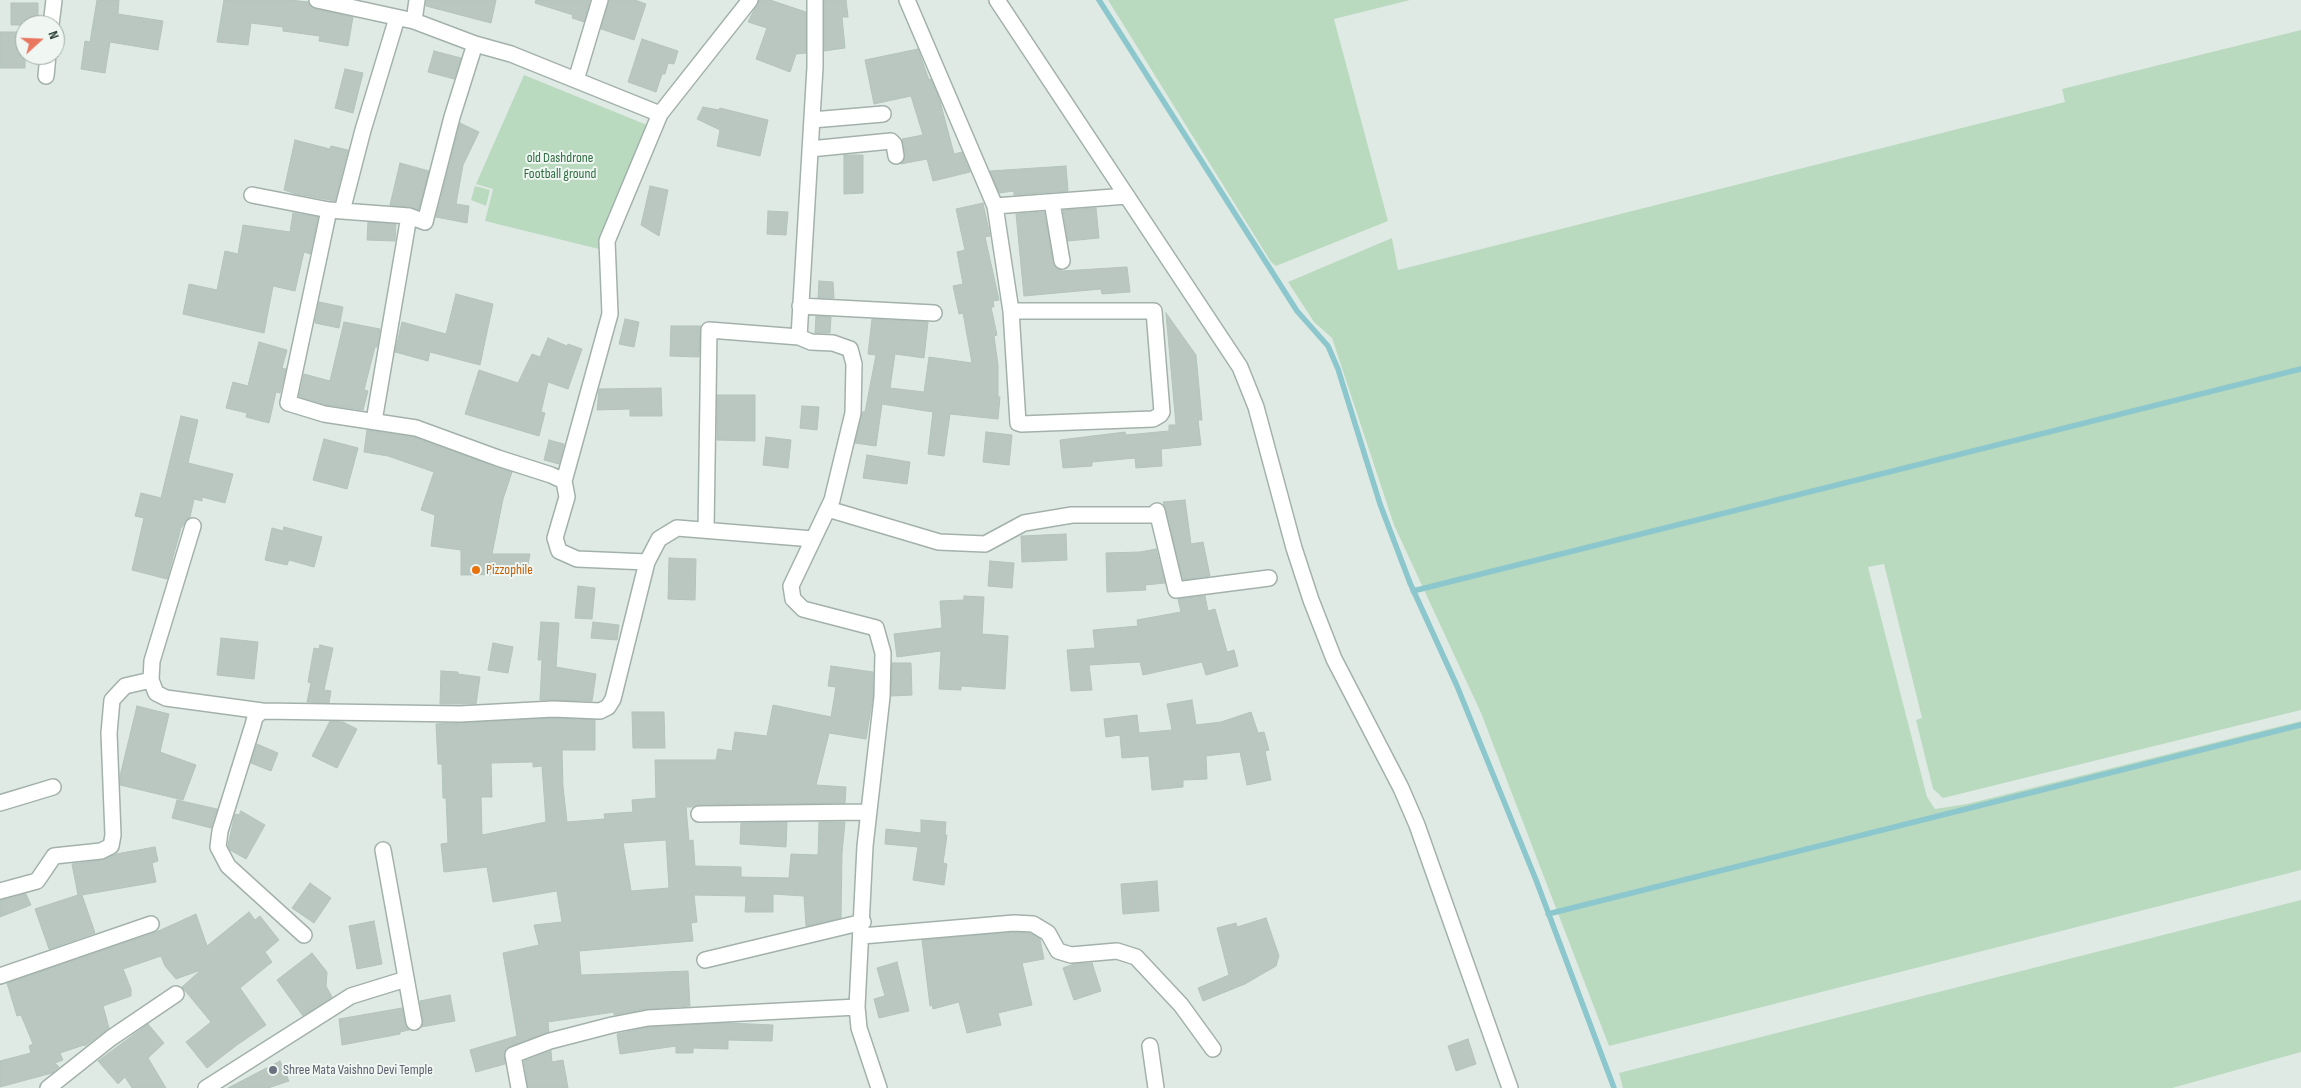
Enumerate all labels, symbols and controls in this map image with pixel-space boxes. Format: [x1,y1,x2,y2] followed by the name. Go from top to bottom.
[15,15,65,65] north arrow
[44,29,63,41] text: N
[524,150,596,182] park label: old Dashdrone Football ground
[486,562,533,578] place label: Pizzophile
[470,564,482,576] marker: Pizzophile
[283,1062,433,1078] place label: Shree Mata Vaishno Devi Temple
[267,1064,279,1076] marker: Shree Mata Vaishno Devi Temple

